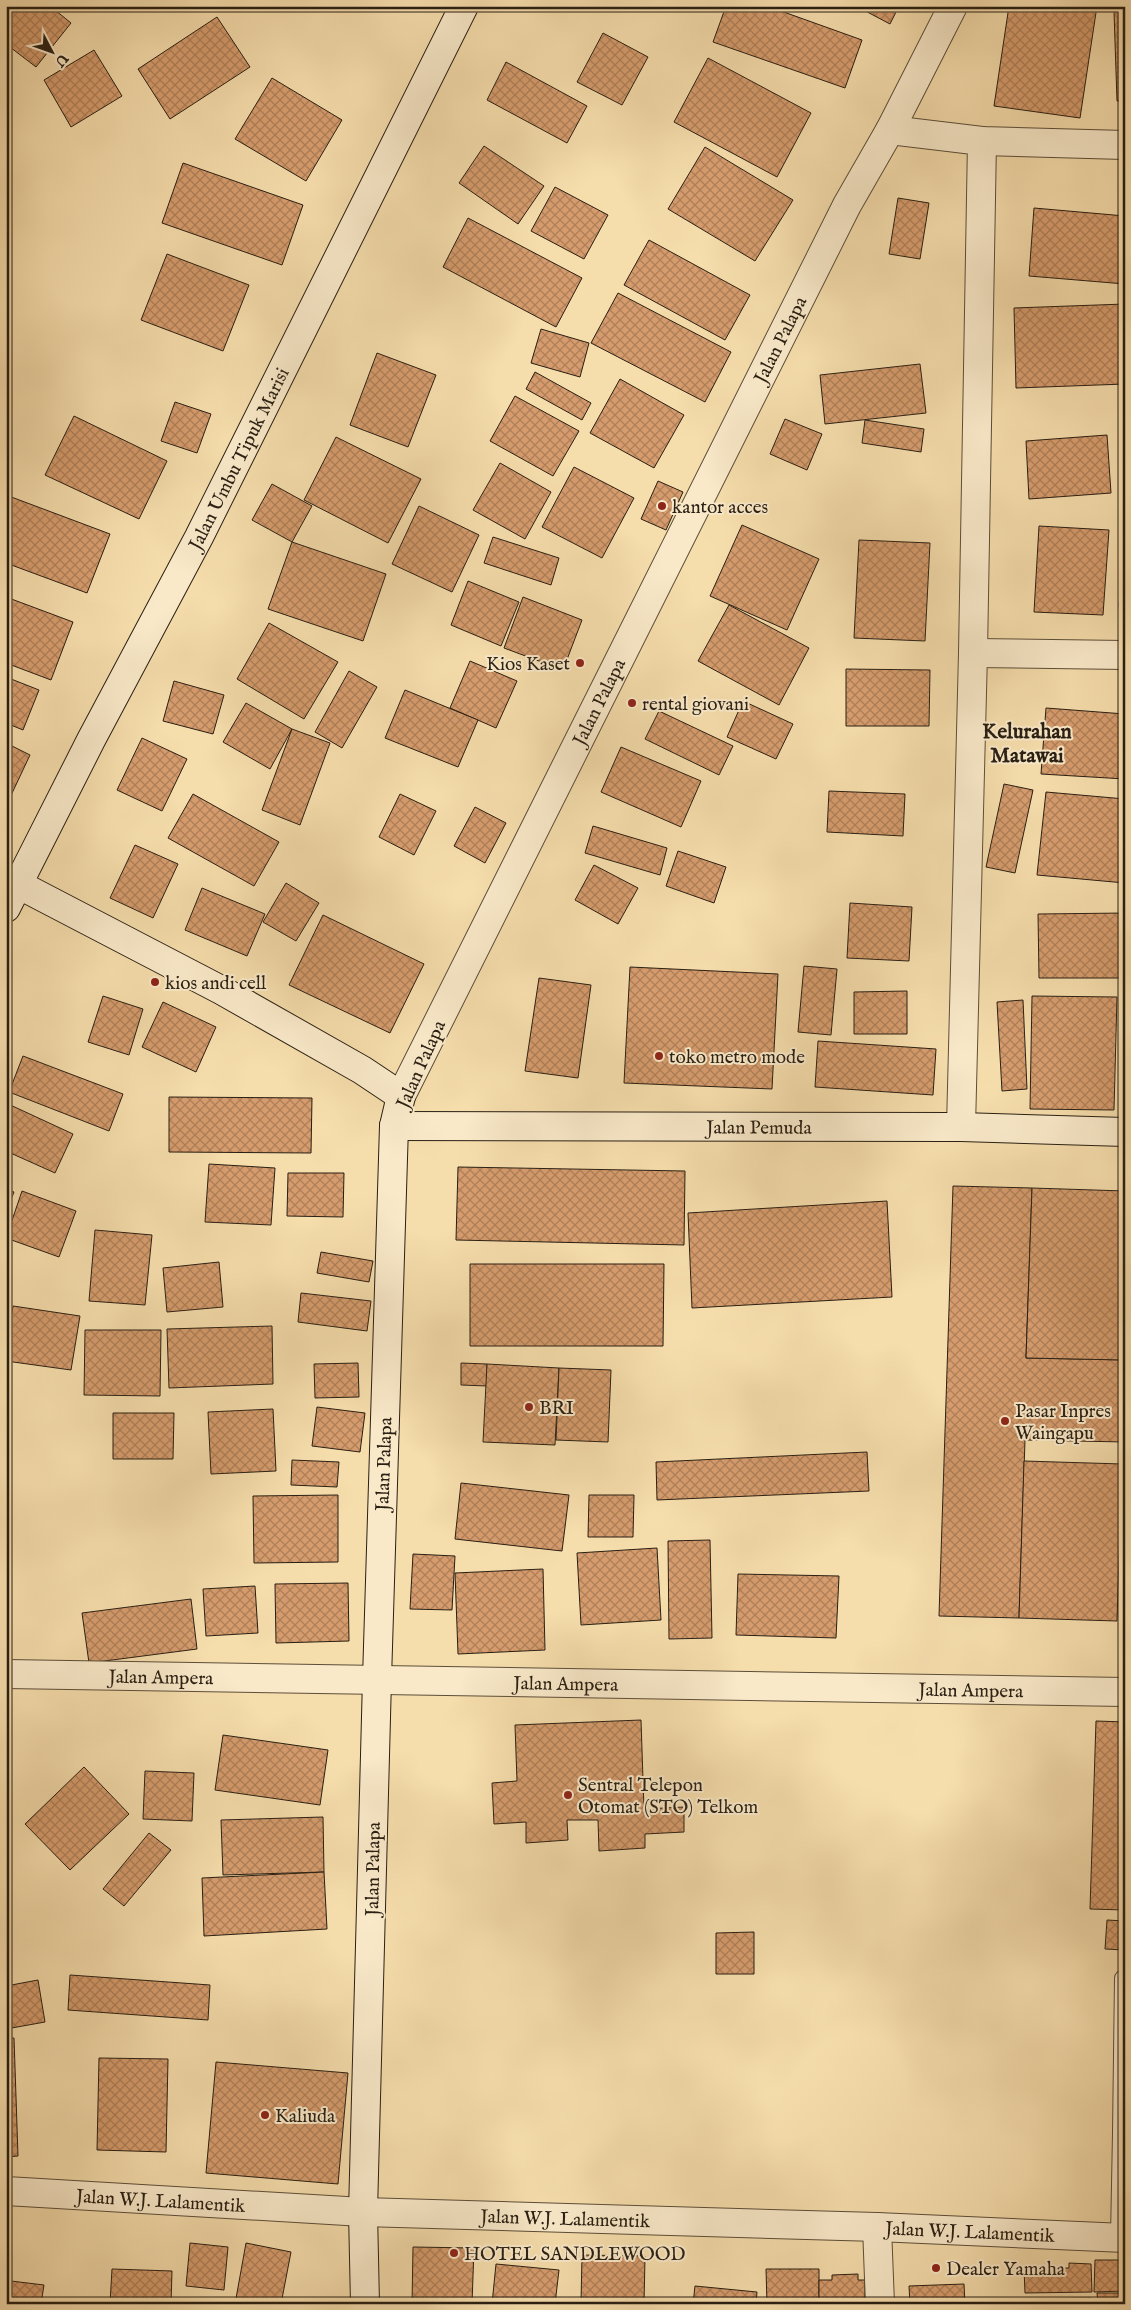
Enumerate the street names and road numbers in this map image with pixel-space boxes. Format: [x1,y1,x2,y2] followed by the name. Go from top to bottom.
[749,292,814,390] street label: Jalan Palapa
[183,364,296,556] street label: Jalan Umbu Tipuk Marisi
[567,654,632,752] street label: Jalan Palapa
[391,1016,452,1115] street label: Jalan Palapa
[704,1117,813,1141] street label: Jalan Pemuda
[371,1416,399,1514] street label: Jalan Palapa
[106,1666,214,1691] street label: Jalan Ampera
[511,1672,619,1698] street label: Jalan Ampera
[916,1679,1024,1704] street label: Jalan Ampera
[361,1821,387,1918] street label: Jalan Palapa
[73,2185,247,2219] street label: Jalan W.J. Lalamentik
[478,2205,651,2234] street label: Jalan W.J. Lalamentik
[883,2217,1056,2249] street label: Jalan W.J. Lalamentik

